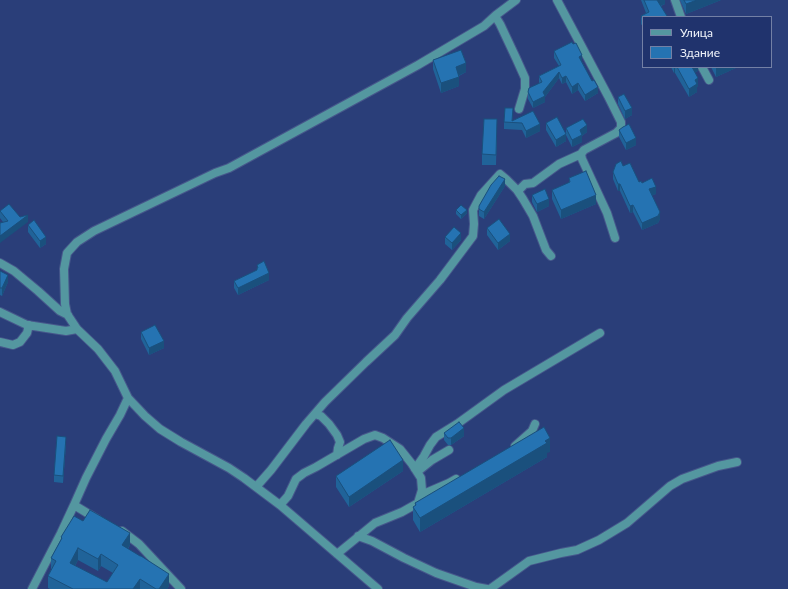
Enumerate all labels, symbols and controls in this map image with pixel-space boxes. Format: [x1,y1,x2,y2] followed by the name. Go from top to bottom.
[642,16,772,68] legend
[680,25,713,40] text: Улица
[680,45,720,60] text: Здание

